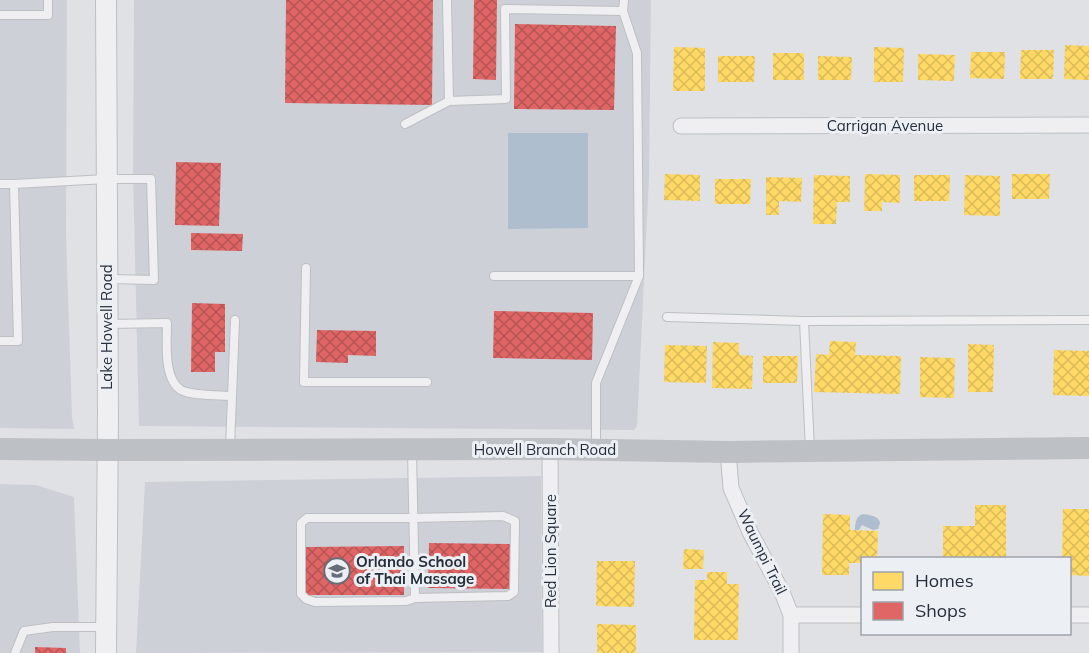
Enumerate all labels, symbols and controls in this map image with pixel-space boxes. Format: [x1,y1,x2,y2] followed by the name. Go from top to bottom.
[827,116,943,135] street label: Carrigan Avenue
[97,264,116,390] street label: Lake Howell Road
[474,440,616,459] street label: Howell Branch Road
[541,494,560,608] street label: Red Lion Square
[734,506,791,598] street label: Waumpi Trail
[356,552,474,588] place label: Orlando School of Thai Massage
[322,556,352,586] school or university icon: Orlando School of Thai Massage
[861,557,1071,635] legend
[915,569,974,592] text: Homes
[915,599,967,622] text: Shops

